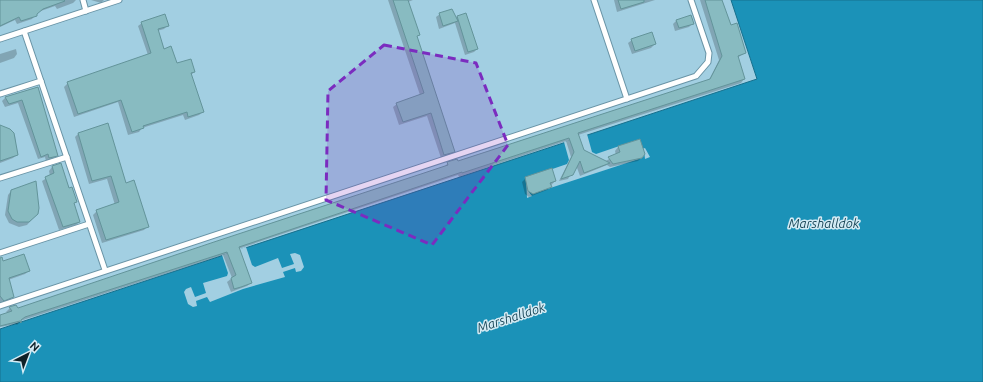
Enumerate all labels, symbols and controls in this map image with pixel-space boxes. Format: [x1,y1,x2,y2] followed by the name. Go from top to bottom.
[789,216,860,230] water label: Marshalldok
[475,299,547,335] water label: Marshalldok
[8,334,48,374] north arrow
[28,339,42,354] text: N

